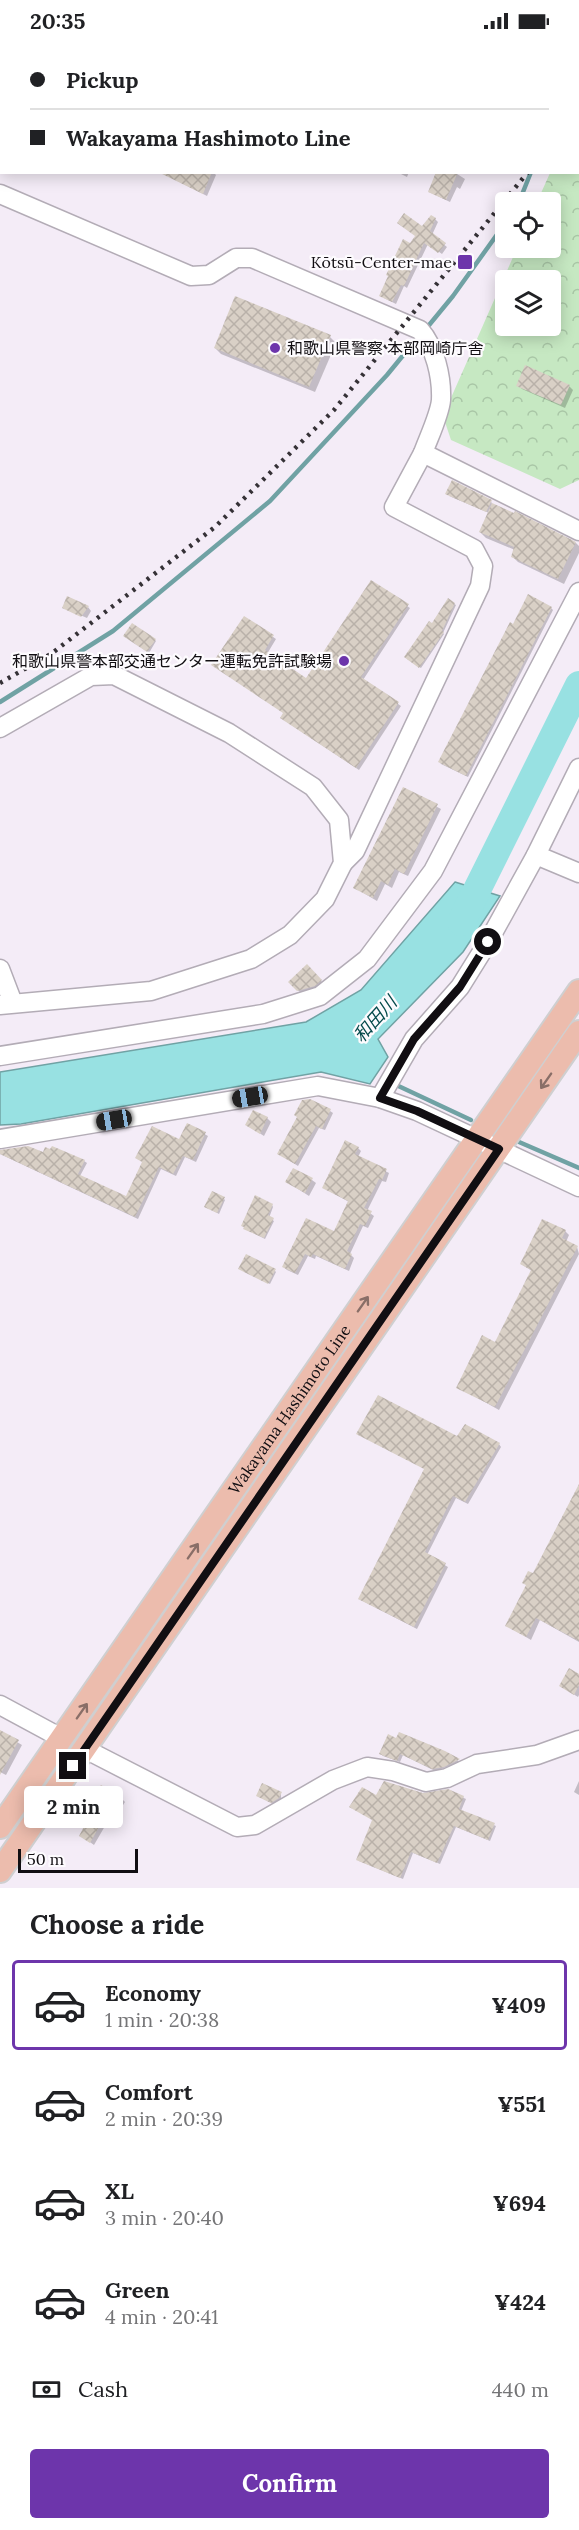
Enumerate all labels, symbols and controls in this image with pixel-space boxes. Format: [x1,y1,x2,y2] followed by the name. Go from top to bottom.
[30,7,85,35] text: 20:35
[66,66,139,94] text: Pickup
[66,124,351,152] text: Wakayama Hashimoto Line
[495,192,561,336] map controls
[495,192,561,258] button: locate
[311,252,452,272] place label: Kōtsū-Center-mae
[456,253,474,271] marker: Kōtsū-Center-mae
[495,270,561,336] button: layers
[287,338,483,358] place label: 和歌山県警察 本部岡崎庁舎
[268,341,282,355] marker: 和歌山県警察 本部岡崎庁舎
[12,651,332,671] place label: 和歌山県警本部交通センター運転免許試験場
[337,654,351,668] marker: 和歌山県警本部交通センター運転免許試験場
[474,928,501,955] route start
[348,990,403,1047] water label: 和田川
[540,1072,552,1088] one-way arrow
[231,1085,269,1109] car
[95,1108,133,1132] car
[357,1296,369,1312] one-way arrow
[224,1321,355,1498] street label: Wakayama Hashimoto Line
[187,1543,199,1559] one-way arrow
[77,1703,89,1720] one-way arrow
[59,1752,86,1779] route end
[23,1787,122,1829] callout: 2 min
[47,1794,100,1819] text: 2 min
[18,1846,138,1874] scale bar
[27,1849,64,1869] text: 50 m
[30,1907,204,1941] text: Choose a ride
[33,1978,87,2032] icon: car
[105,1979,201,2007] text: Economy
[491,1991,546,2019] text: ¥409
[105,2007,219,2032] text: 1 min · 20:38
[33,2077,87,2131] icon: car
[105,2078,193,2106] text: Comfort
[497,2090,546,2118] text: ¥551
[105,2106,223,2131] text: 2 min · 20:39
[33,2176,87,2230] icon: car
[105,2177,134,2205] text: XL
[493,2189,546,2217] text: ¥694
[105,2205,224,2230] text: 3 min · 20:40
[33,2275,87,2329] icon: car
[105,2276,170,2304] text: Green
[494,2288,546,2316] text: ¥424
[105,2304,219,2329] text: 4 min · 20:41
[30,2373,63,2406] icon: cash
[78,2375,128,2403] text: Cash
[492,2377,549,2402] text: 440 m
[30,2449,549,2518] button: Confirm

